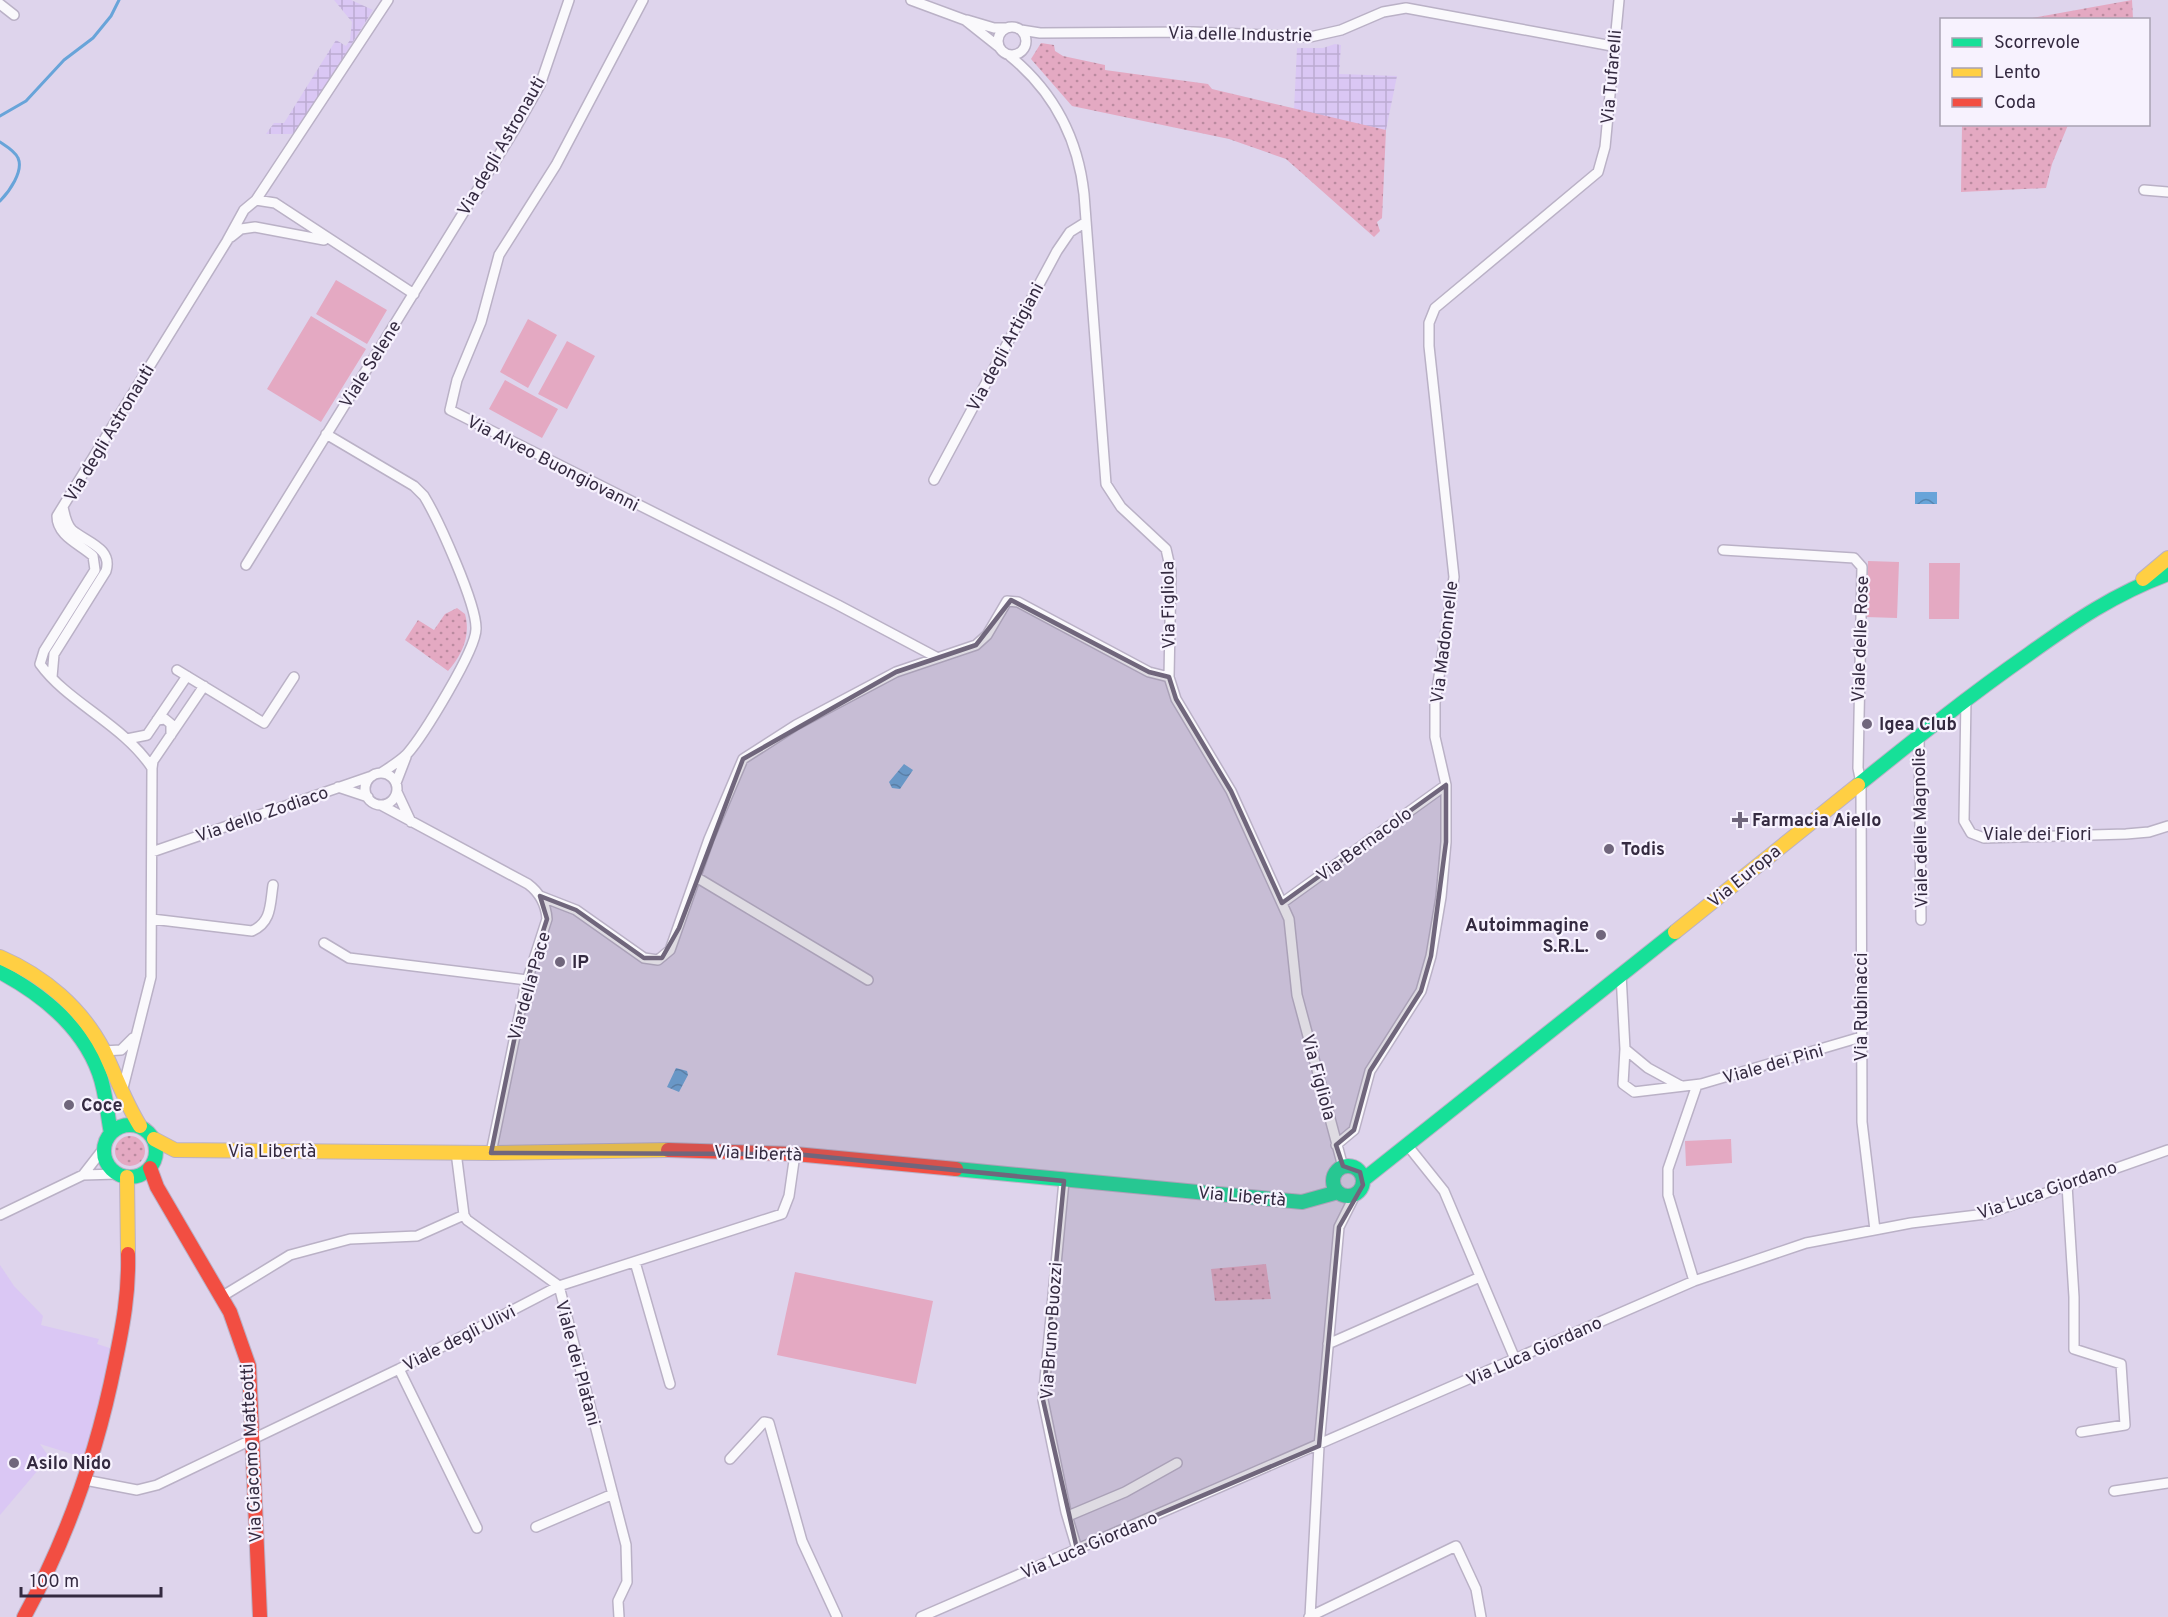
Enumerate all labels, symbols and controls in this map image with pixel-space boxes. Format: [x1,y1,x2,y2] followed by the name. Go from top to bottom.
[1940,18,2150,126] legend
[1168,23,1312,48] street label: Via delle Industrie
[1597,29,1628,125] street label: Via Tufarelli
[1994,32,2080,55] text: Scorrevole
[1994,62,2040,85] text: Lento
[453,73,551,220] street label: Via degli Astronauti
[1994,92,2036,115] text: Coda
[963,279,1050,416] street label: Via degli Artigiani
[335,317,407,413] street label: Viale Selene
[60,361,161,507] street label: Via degli Astronauti
[462,411,642,518] street label: Via Alveo Buongiovanni
[1157,561,1182,649] street label: Via Figliola
[1848,575,1875,703] street label: Viale delle Rose
[1427,580,1464,705] street label: Via Madonnelle
[1879,714,1957,737] place label: Igea Club
[1860,717,1874,731] marker: Igea Club
[1909,747,1934,909] street label: Viale delle Magnolie
[193,782,332,849] street label: Via dello Zodiaco
[1313,803,1417,888] street label: Via Bernacolo
[1752,810,1881,833] place label: Farmacia Aiello
[1733,813,1747,827] marker: Farmacia Aiello
[1982,824,2092,847] street label: Viale dei Fiori
[1621,839,1665,862] place label: Todis
[1704,841,1786,914] street label: Via Europa
[1602,842,1616,856] marker: Todis
[1465,915,1589,959] place label: Autoimmagine S.R.L.
[1594,928,1608,942] marker: Autoimmagine S.R.L.
[504,929,557,1044] street label: Via della Pace
[572,952,589,975] place label: IP
[1851,952,1874,1062] street label: Via Rubinacci
[553,955,567,969] marker: IP
[1295,1032,1340,1123] street label: Via Figliola
[1720,1040,1826,1091] street label: Viale dei Pini
[81,1095,122,1118] place label: Coce
[62,1098,76,1112] marker: Coce
[228,1141,316,1164] street label: Via Libertà
[713,1141,802,1168] street label: Via Libertà
[1975,1157,2120,1226] street label: Via Luca Giordano
[1197,1182,1287,1213] street label: Via Libertà
[1036,1261,1069,1401] street label: Via Bruno Buozzi
[549,1298,604,1429] street label: Viale dei Platani
[399,1301,520,1378] street label: Viale degli Ulivi
[1463,1312,1606,1393] street label: Via Luca Giordano
[236,1363,269,1543] street label: Via Giacomo Matteotti
[26,1453,111,1476] place label: Asilo Nido
[7,1456,21,1470] marker: Asilo Nido
[1018,1507,1161,1586] street label: Via Luca Giordano
[21,1560,160,1598] scale bar
[30,1571,79,1594] text: 100 m

